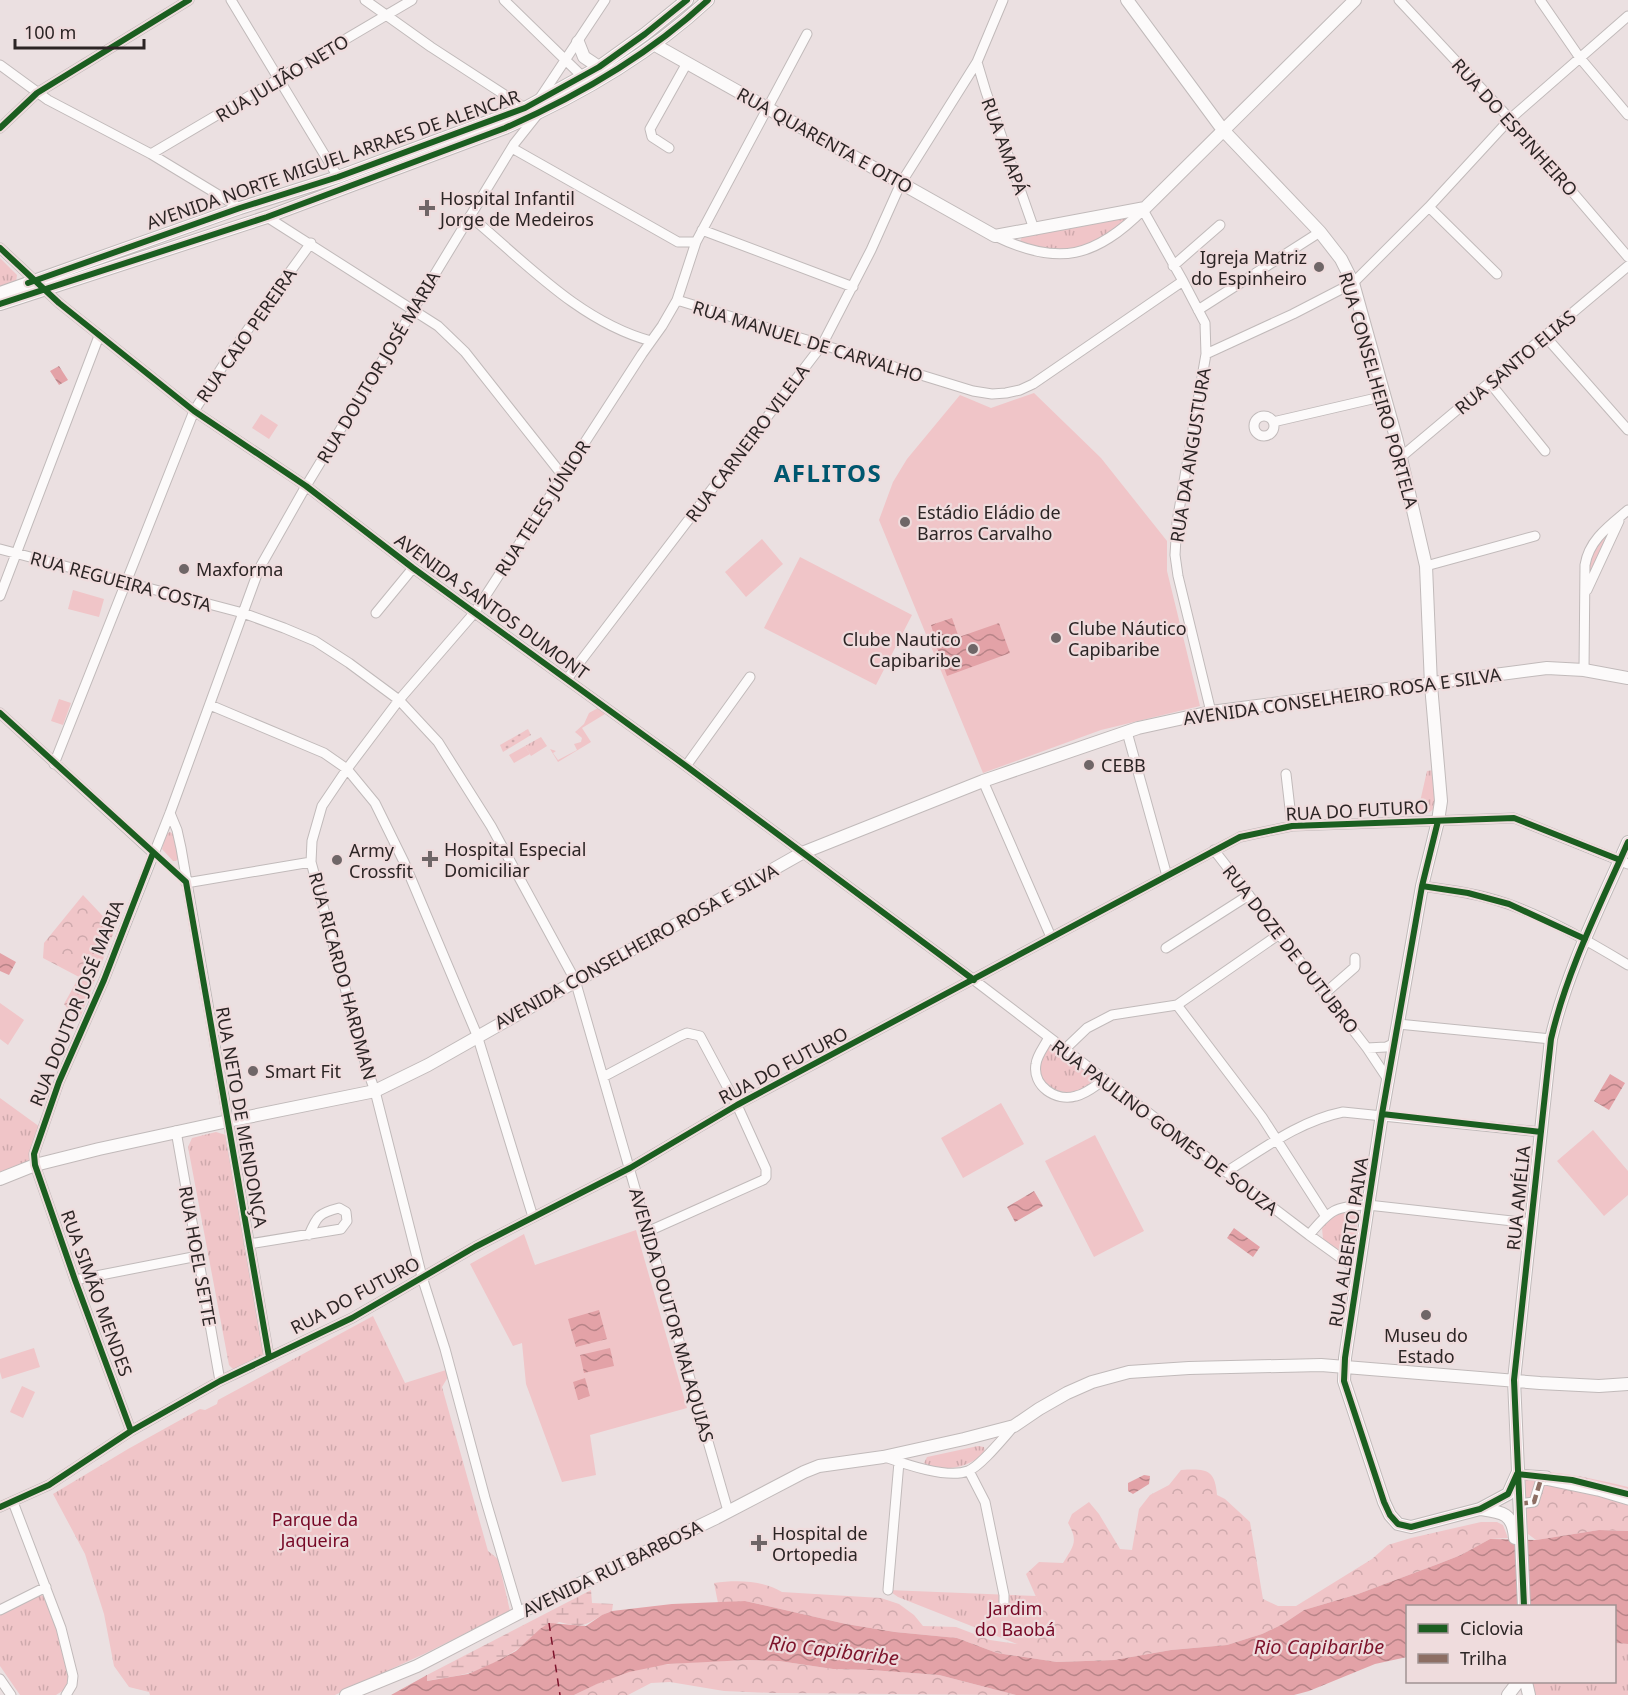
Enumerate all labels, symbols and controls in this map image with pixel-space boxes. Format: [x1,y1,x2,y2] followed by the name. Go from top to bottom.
[15,12,144,50] scale bar
[24,20,76,44] text: 100 m
[211,29,353,127] street label: RUA JULIÃO NETO
[1447,53,1583,201] street label: RUA DO ESPINHEIRO
[733,82,917,198] street label: RUA QUARENTA E OITO
[143,84,523,234] street label: AVENIDA NORTE MIGUEL ARRAES DE ALENCAR
[976,94,1034,198] street label: RUA AMAPÁ
[438,186,594,231] place label: Hospital Infantil Jorge de Medeiros
[418,199,436,217] marker: Hospital Infantil Jorge de Medeiros
[1191,245,1307,290] place label: Igreja Matriz do Espinheiro
[1312,260,1326,274] marker: Igreja Matriz do Espinheiro
[191,263,302,407] street label: RUA CAIO PEREIRA
[311,266,445,468] street label: RUA DOUTOR JOSÉ MARIA
[1334,269,1424,511] street label: RUA CONSELHEIRO PORTELA
[690,295,926,387] street label: RUA MANUEL DE CARVALHO
[1450,304,1581,420] street label: RUA SANTO ELIAS
[680,359,814,527] street label: RUA CARNEIRO VILELA
[1164,365,1216,544] street label: RUA DA ANGUSTURA
[489,435,595,581] street label: RUA TELES JÚNIOR
[774,456,882,489] district label: AFLITOS
[917,500,1061,545] place label: Estádio Eládio de Barros Carvalho
[898,515,912,529] marker: Estádio Eládio de Barros Carvalho
[390,528,594,684] street label: AVENIDA SANTOS DUMONT
[28,545,215,617] street label: RUA REGUEIRA COSTA
[196,557,283,581] place label: Maxforma
[177,562,191,576] marker: Maxforma
[1068,616,1187,661] place label: Clube Náutico Capibaribe
[842,627,961,672] place label: Clube Nautico Capibaribe
[1049,631,1063,645] marker: Clube Náutico Capibaribe
[966,642,980,656] marker: Clube Nautico Capibaribe
[1182,662,1503,730] street label: AVENIDA CONSELHEIRO ROSA E SILVA
[1101,753,1146,777] place label: CEBB
[1082,758,1096,772] marker: CEBB
[1285,794,1429,826] street label: RUA DO FUTURO
[444,837,586,882] place label: Hospital Especial Domiciliar
[349,838,413,883] place label: Army Crossfit
[421,850,439,868] marker: Hospital Especial Domiciliar
[330,853,344,867] marker: Army Crossfit
[490,858,782,1034] street label: AVENIDA CONSELHEIRO ROSA E SILVA
[1218,860,1364,1038] street label: RUA DOZE DE OUTUBRO
[304,869,382,1083] street label: RUA RICARDO HARDMAN
[24,896,129,1110] street label: RUA DOUTOR JOSÉ MARIA
[211,1005,273,1230] street label: RUA NETO DE MENDONÇA
[714,1021,852,1109] street label: RUA DO FUTURO
[1047,1034,1284,1220] street label: RUA PAULINO GOMES DE SOUZA
[265,1059,341,1083] place label: Smart Fit
[246,1064,260,1078] marker: Smart Fit
[1501,1144,1535,1252] street label: RUA AMÉLIA
[1323,1155,1373,1329] street label: RUA ALBERTO PAIVA
[174,1184,222,1328] street label: RUA HOEL SETTE
[624,1185,720,1445] street label: AVENIDA DOUTOR MALAQUIAS
[56,1206,138,1380] street label: RUA SIMÃO MENDES
[286,1251,424,1339] street label: RUA DO FUTURO
[1419,1308,1433,1322] marker: Museu do Estado
[1384,1323,1468,1368] place label: Museu do Estado
[272,1507,358,1552] park label: Parque da Jaqueira
[518,1514,706,1622] street label: AVENIDA RUI BARBOSA
[772,1521,868,1566] place label: Hospital de Ortopedia
[750,1534,768,1552] marker: Hospital de Ortopedia
[975,1596,1055,1641] park label: Jardim do Baobá
[1406,1605,1616,1683] legend
[1460,1616,1524,1640] text: Ciclovia
[768,1629,900,1671] water label: Rio Capibaribe
[1254,1633,1384,1660] water label: Rio Capibaribe
[1460,1646,1507,1670] text: Trilha

